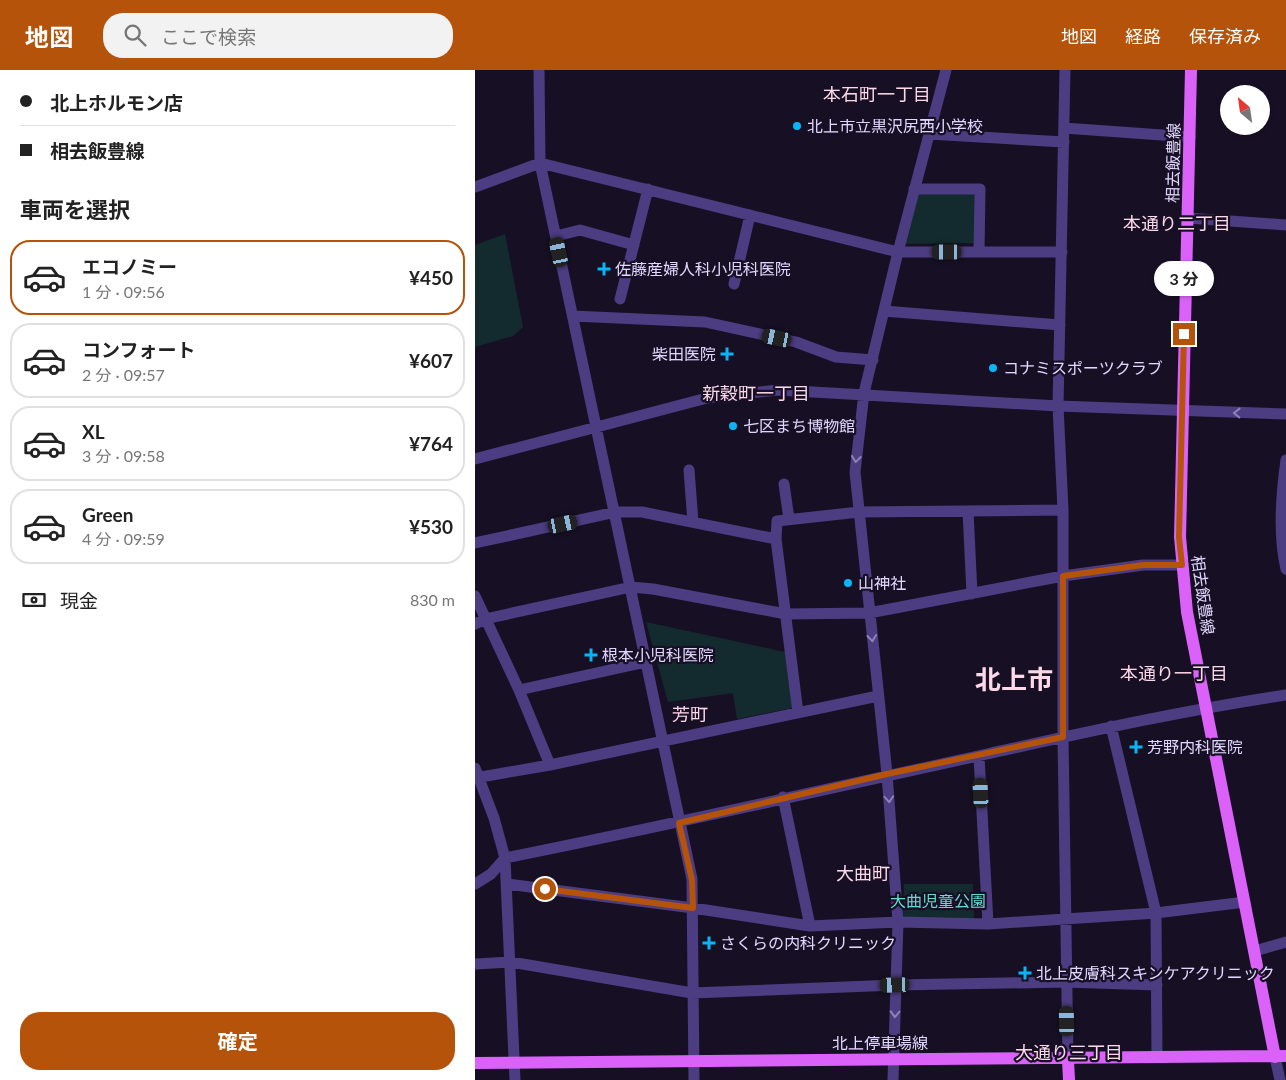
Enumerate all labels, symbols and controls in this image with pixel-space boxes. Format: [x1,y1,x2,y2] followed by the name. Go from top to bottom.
[103,13,453,58] search box
[121,21,149,49] icon: search
[25,22,73,51] text: 地図
[161,25,256,48] text: ここで検索
[1061,25,1097,47] text: 地図
[1125,25,1161,47] text: 経路
[1189,25,1261,47] text: 保存済み
[823,83,931,105] district label: 本石町一丁目
[1220,85,1270,135] north arrow
[1220,85,1270,135] map controls
[50,91,183,114] text: 北上ホルモン店
[807,116,983,135] place label: 北上市立黒沢尻西小学校
[791,120,803,132] marker: 北上市立黒沢尻西小学校
[1162,123,1183,203] street label: 相去飯豊線
[50,139,145,162] text: 相去飯豊線
[20,196,130,223] text: 車両を選択
[1123,212,1231,234] district label: 本通り二丁目
[548,236,569,268] car
[932,245,962,260] car
[22,255,67,300] icon: car
[82,255,177,278] text: エコノミー
[615,259,791,278] place label: 佐藤産婦人科小児科医院
[597,262,611,276] marker: 佐藤産婦人科小児科医院
[1154,262,1214,296] callout: 3 分
[409,266,453,289] text: ¥450
[1169,269,1199,288] text: 3 分
[82,282,165,301] text: 1 分 · 09:56
[1173,323,1195,345] route end
[760,328,793,348] car
[22,338,67,383] icon: car
[82,338,195,361] text: コンフォート
[652,344,716,363] place label: 柴田医院
[720,347,734,361] marker: 柴田医院
[409,349,453,372] text: ¥607
[1003,358,1163,377] place label: コナミスポーツクラブ
[987,362,999,374] marker: コナミスポーツクラブ
[82,365,165,384] text: 2 分 · 09:57
[702,382,810,404] district label: 新穀町一丁目
[1233,407,1241,418] one-way arrow
[743,416,855,435] place label: 七区まち博物館
[82,420,105,443] text: XL
[727,420,739,432] marker: 七区まち博物館
[22,421,67,466] icon: car
[409,432,453,455] text: ¥764
[82,446,165,465] text: 3 分 · 09:58
[851,455,862,463] one-way arrow
[82,503,133,526] text: Green
[22,504,67,549] icon: car
[546,514,579,534] car
[409,515,453,538] text: ¥530
[82,529,165,548] text: 4 分 · 09:59
[1189,554,1218,636] street label: 相去飯豊線
[858,573,906,592] place label: 山神社
[842,577,854,589] marker: 山神社
[20,586,48,614] icon: cash
[60,589,98,612] text: 現金
[410,590,455,609] text: 830 m
[866,634,877,642] one-way arrow
[602,645,714,664] place label: 根本小児科医院
[584,648,598,662] marker: 根本小児科医院
[1120,662,1228,684] district label: 本通り一丁目
[975,663,1053,695] district label: 北上市
[672,703,708,725] district label: 芳町
[1147,737,1243,756] place label: 芳野内科医院
[1129,740,1143,754] marker: 芳野内科医院
[972,778,989,808] car
[884,796,895,804] one-way arrow
[836,862,890,884] district label: 大曲町
[534,878,556,900] route start
[890,891,986,910] park label: 大曲児童公園
[720,933,896,952] place label: さくらの内科クリニック
[702,936,716,950] marker: さくらの内科クリニック
[1036,963,1275,982] place label: 北上皮膚科スキンケアクリニック
[1018,966,1032,980] marker: 北上皮膚科スキンケアクリニック
[879,977,910,993] car
[1059,1006,1074,1036] car
[889,1010,900,1018] one-way arrow
[20,1012,455,1070] button: 確定
[832,1033,928,1052] street label: 北上停車場線
[1015,1041,1123,1063] district label: 大通り三丁目

